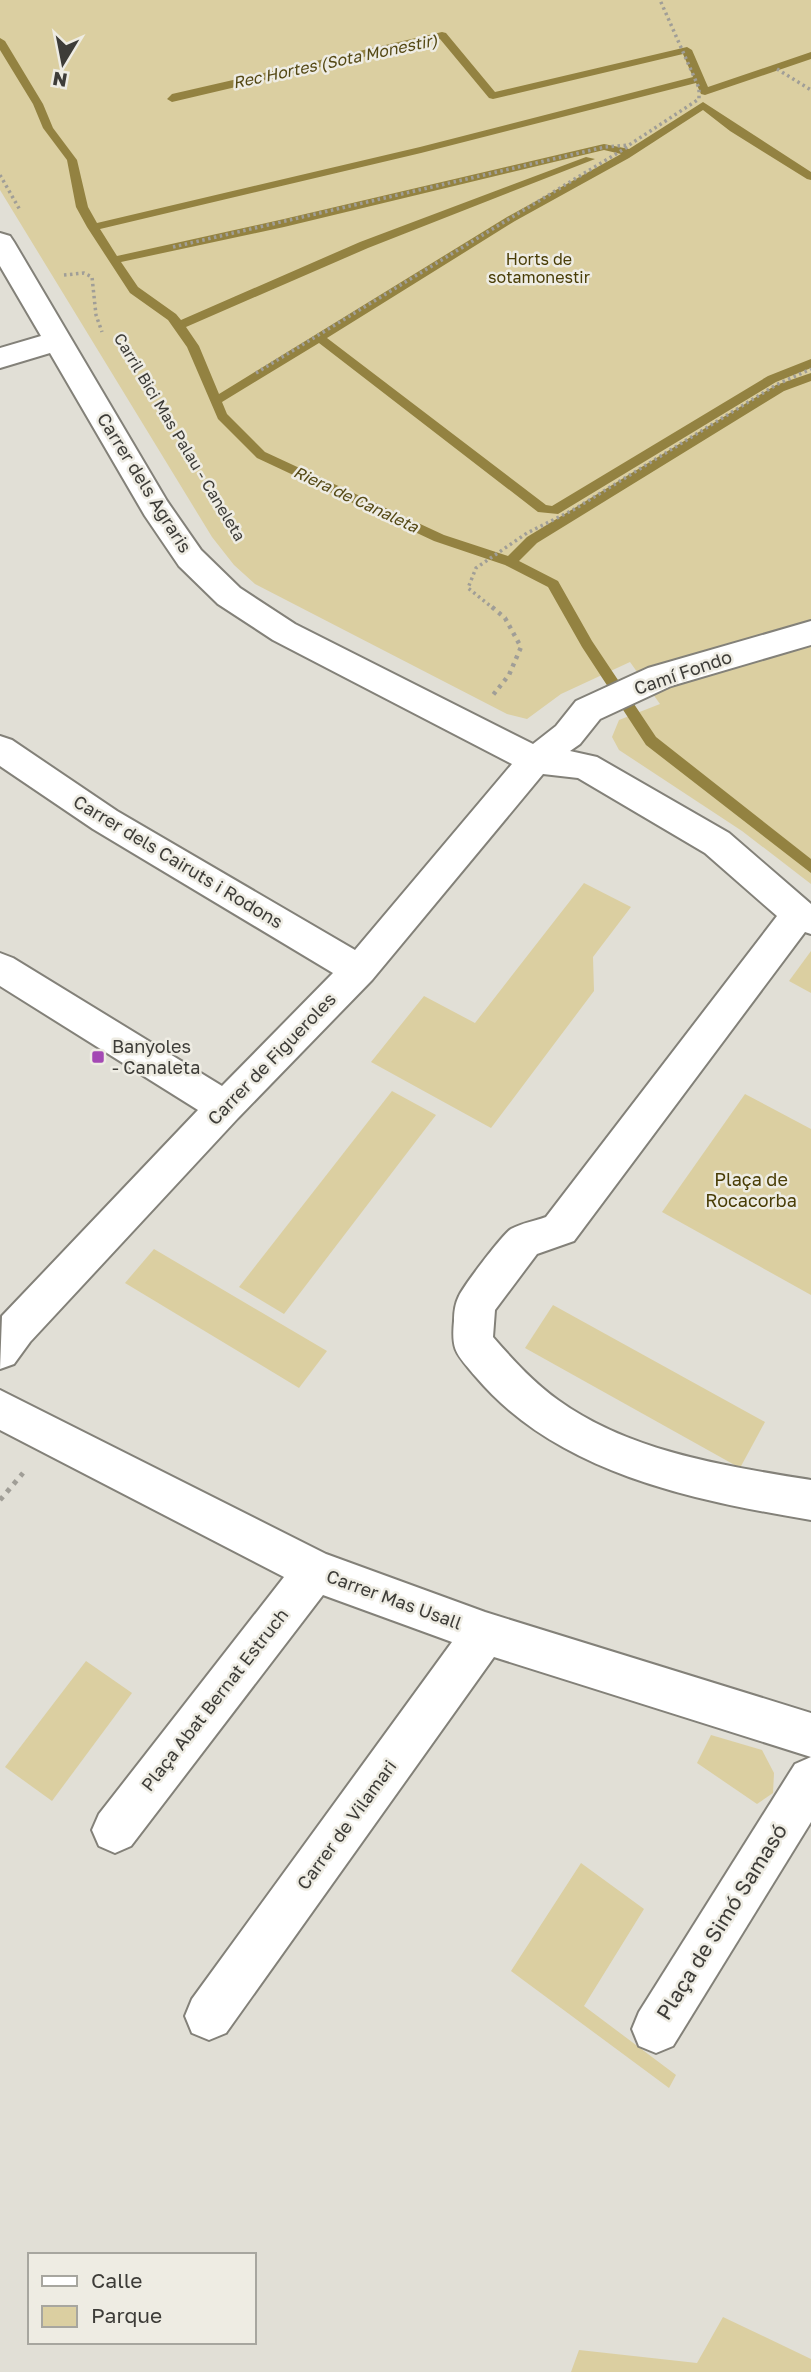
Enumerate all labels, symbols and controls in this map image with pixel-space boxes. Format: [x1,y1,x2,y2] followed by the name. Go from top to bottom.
[28,28,98,98] north arrow
[231,29,440,92] water label: Rec Hortes (Sota Monestir)
[51,68,69,93] text: N
[488,249,590,287] park label: Horts de sotamonestir
[110,329,250,545] street label: Carril Bici Mas Palau - Caneleta
[93,408,197,557] street label: Carrer dels Agraris
[291,461,422,537] water label: Riera de Canaleta
[631,645,734,699] street label: Camí Fondo
[70,790,287,933] street label: Carrer dels Cairuts i Rodons
[202,988,340,1129] street label: Carrer de Figueroles
[112,1035,200,1078] place label: Banyoles - Canaleta
[90,1049,106,1065] marker: Banyoles - Canaleta
[705,1168,797,1211] park label: Plaça de Rocacorba
[324,1564,465,1634] street label: Carrer Mas Usall
[136,1604,292,1795] street label: Plaça Abat Bernat Estruch
[292,1755,401,1894] street label: Carrer de Vilamari
[650,1819,792,2024] street label: Plaça de Simó Samasó
[28,2253,256,2344] legend
[91,2267,143,2293] text: Calle
[91,2302,162,2328] text: Parque

